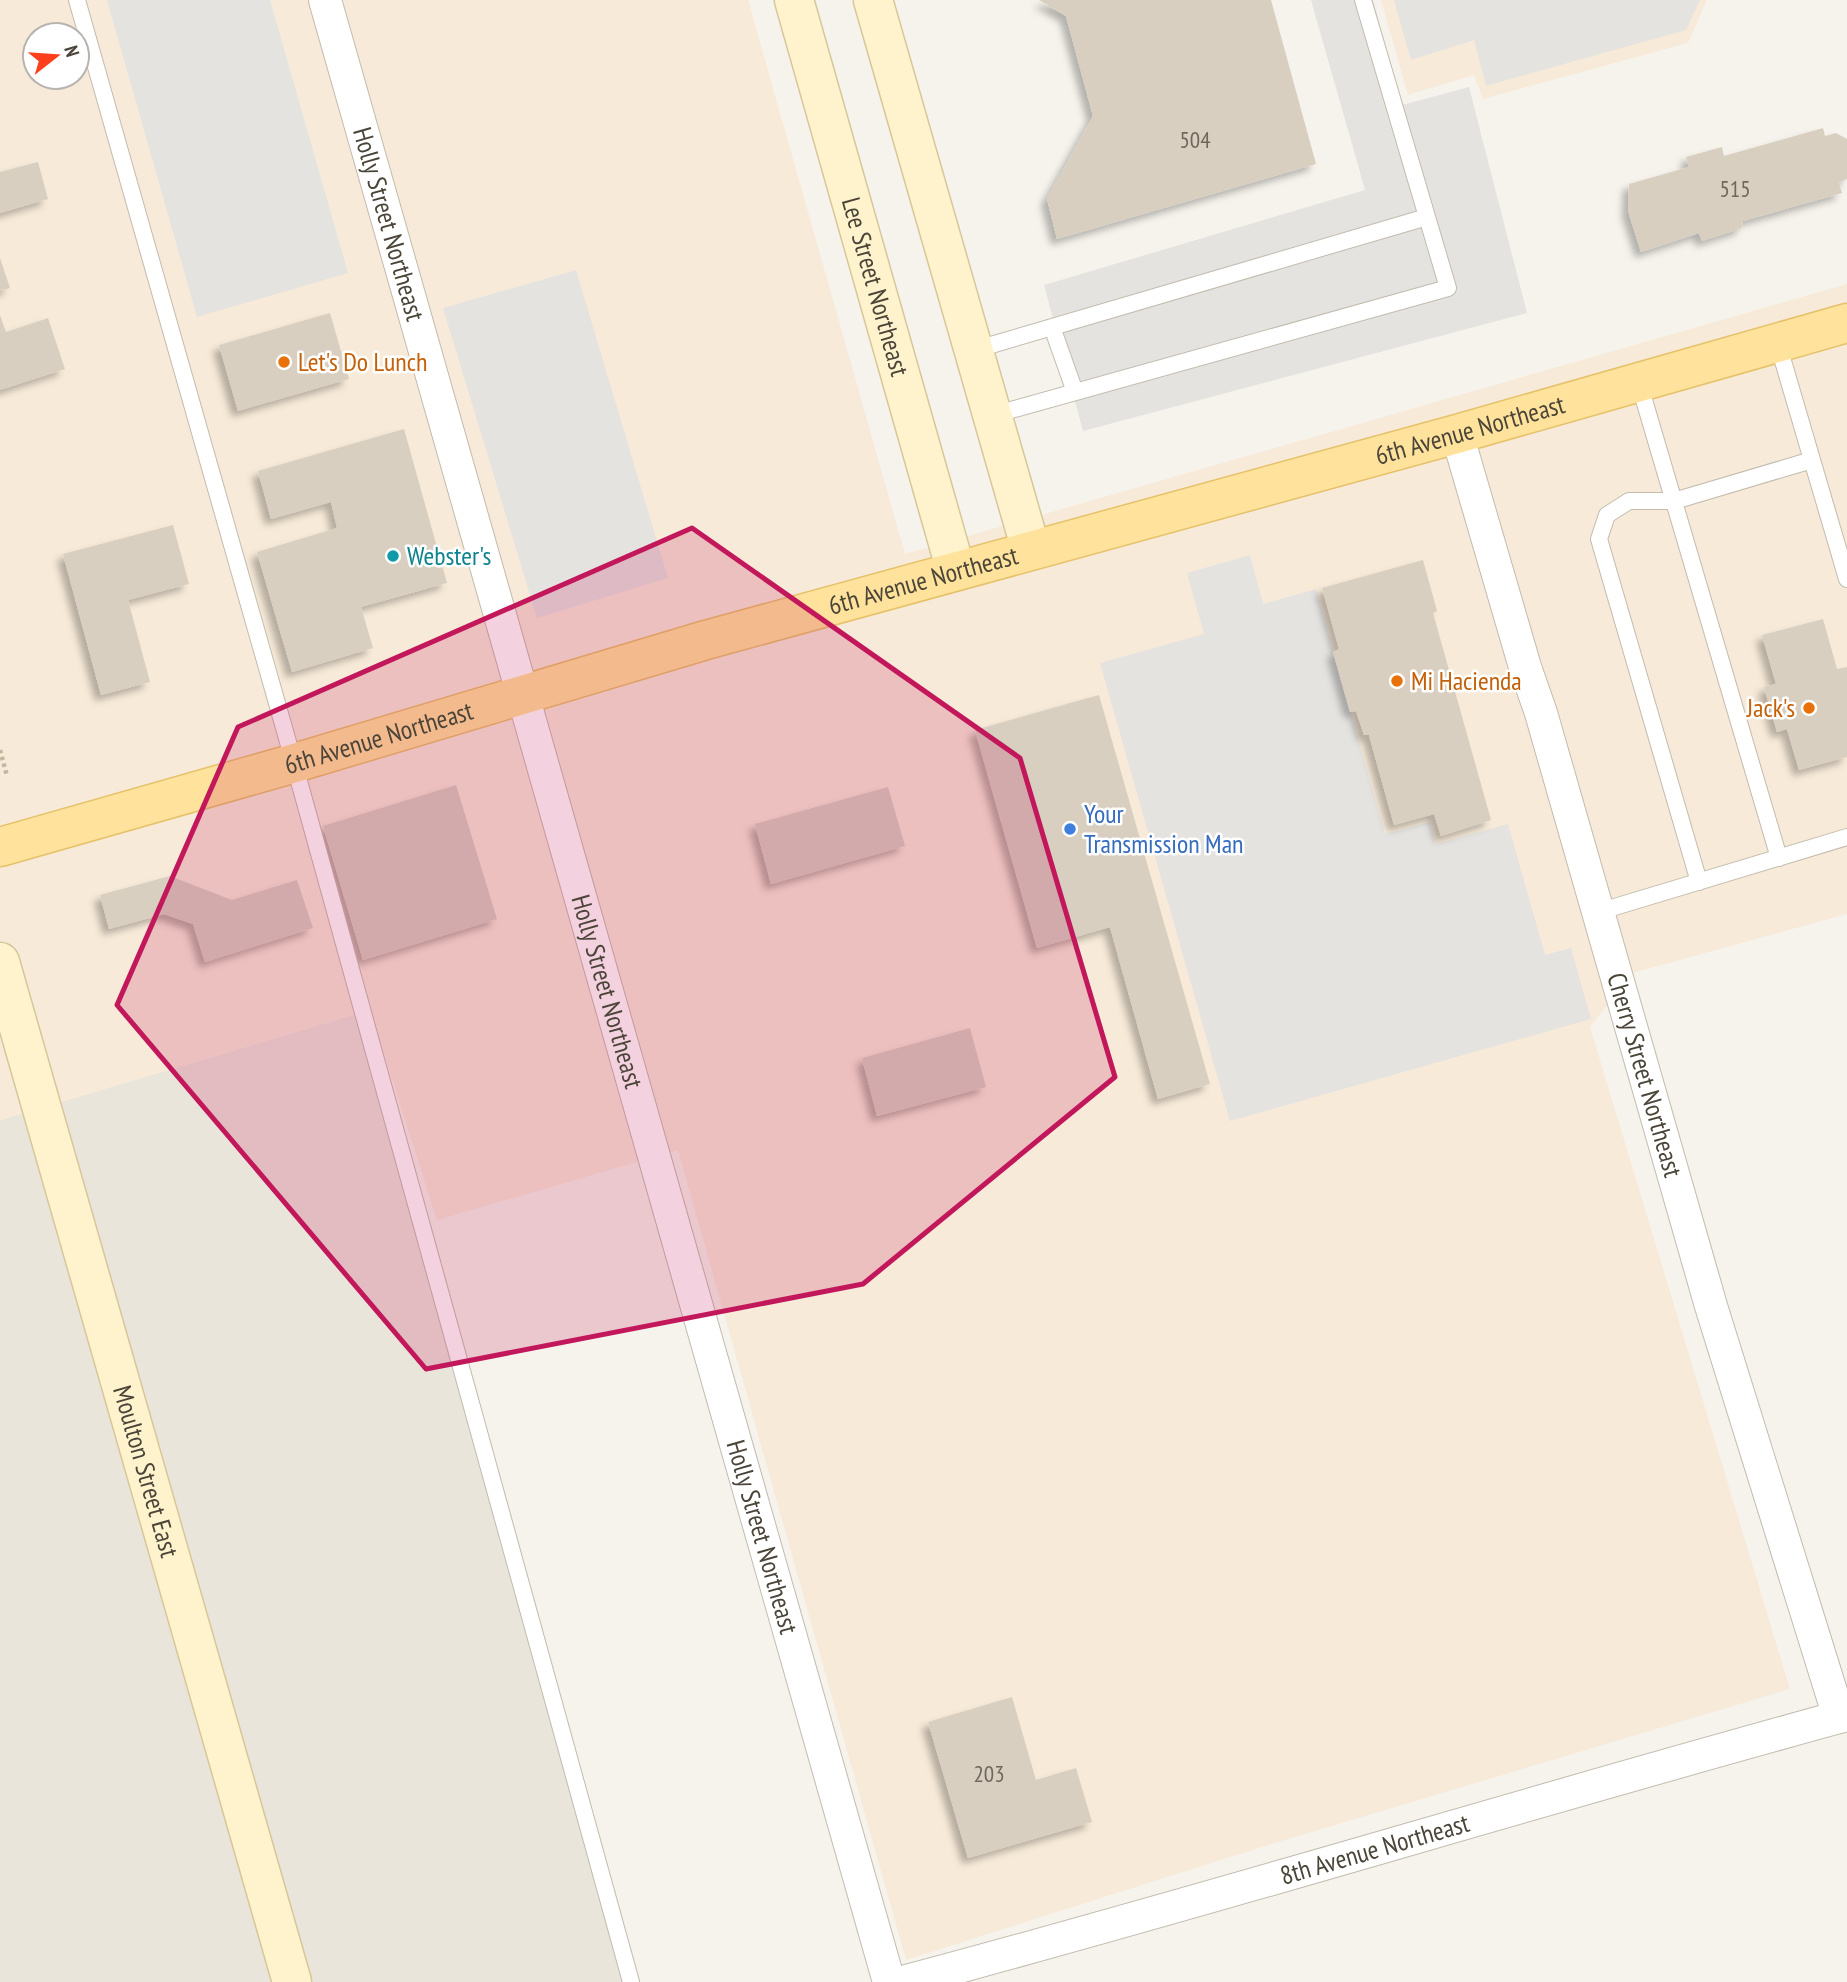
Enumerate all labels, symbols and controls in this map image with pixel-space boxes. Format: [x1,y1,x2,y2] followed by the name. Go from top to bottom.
[21,21,91,91] north arrow
[59,43,85,59] text: N
[346,123,432,325] street label: Holly Street Northeast
[1179,125,1211,154] house number: 504
[1719,174,1751,203] house number: 515
[835,193,917,380] street label: Lee Street Northeast
[298,345,427,378] place label: Let's Do Lunch
[276,354,292,370] marker: Let's Do Lunch
[1371,387,1568,472] street label: 6th Avenue Northeast
[825,538,1022,622] street label: 6th Avenue Northeast
[407,539,491,572] place label: Webster's
[385,548,401,564] marker: Webster's
[1411,664,1522,697] place label: Mi Hacienda
[1389,673,1405,689] marker: Mi Hacienda
[1746,691,1795,724] place label: Jack's
[280,694,477,781] street label: 6th Avenue Northeast
[1801,700,1817,716] marker: Jack's
[1084,797,1243,860] place label: Your Transmission Man
[1062,821,1078,837] marker: Your Transmission Man
[564,891,651,1092] street label: Holly Street Northeast
[1600,969,1690,1181] street label: Cherry Street Northeast
[106,1382,187,1561] street label: Moulton Street East
[720,1436,806,1638] street label: Holly Street Northeast
[973,1759,1005,1788] house number: 203
[1276,1806,1473,1892] street label: 8th Avenue Northeast

